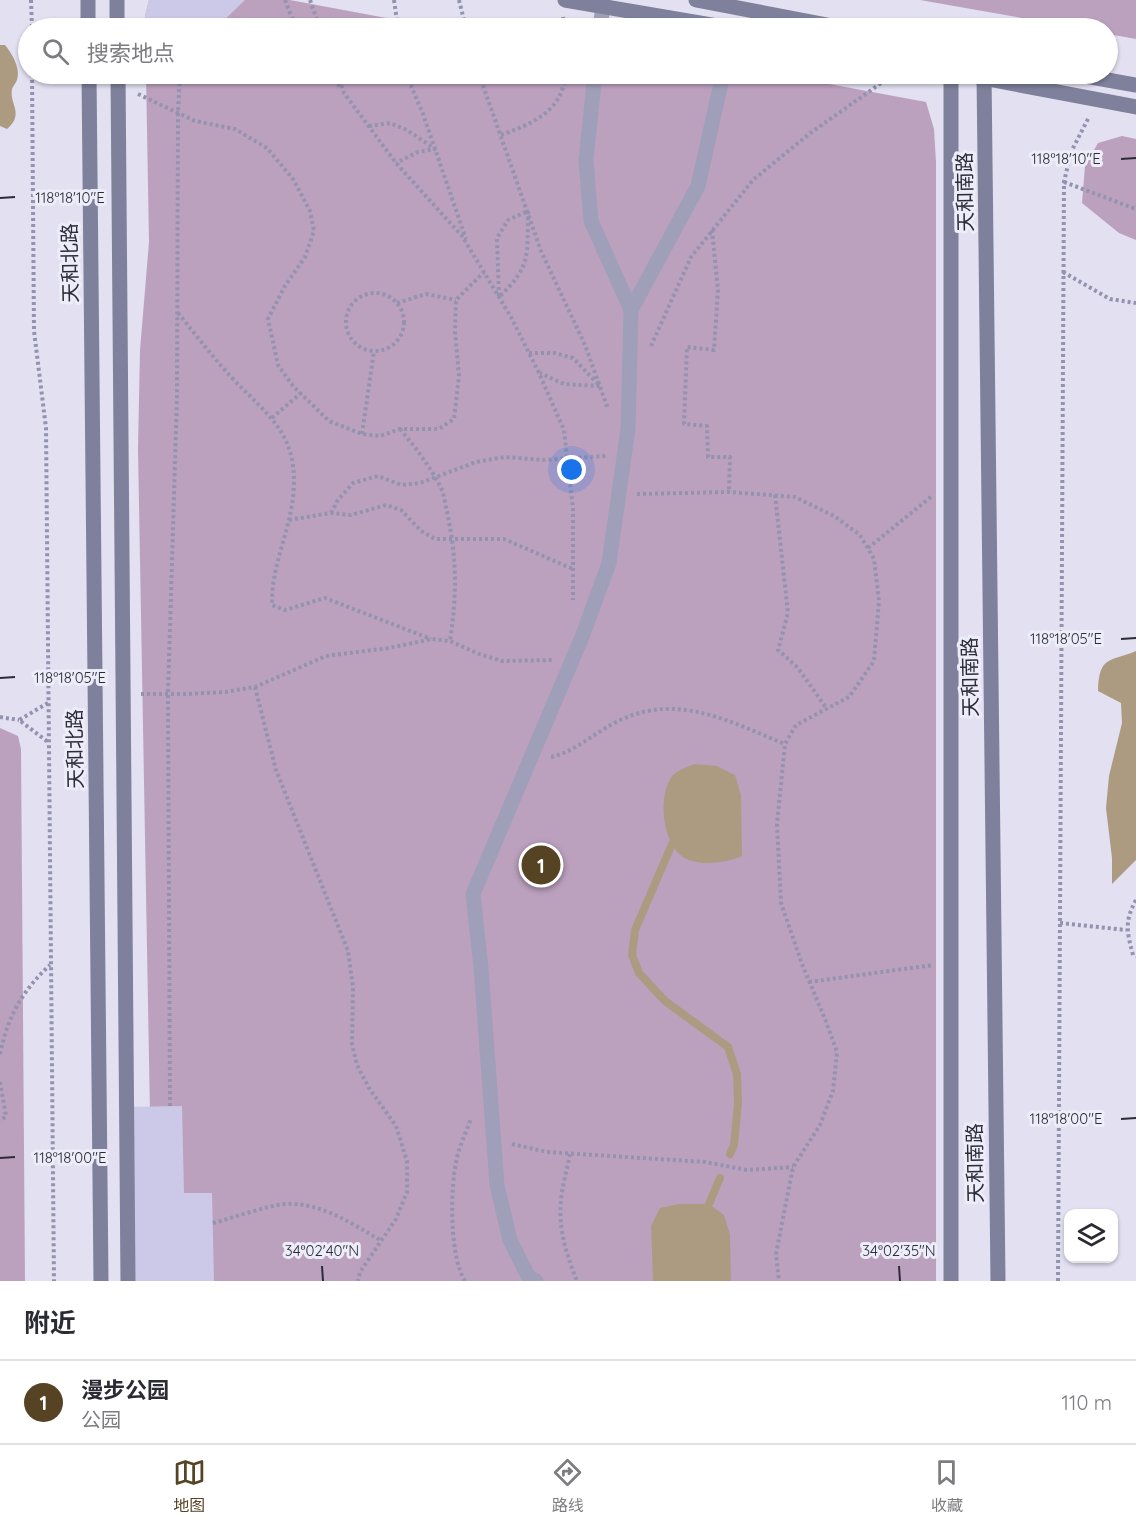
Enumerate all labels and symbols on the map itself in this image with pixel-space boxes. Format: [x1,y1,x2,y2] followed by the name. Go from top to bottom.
[1031,149,1101,168] text: 118°18'10"E
[951,152,978,232] street label: 天和南路
[35,188,105,207] text: 118°18'10"E
[56,223,83,303] street label: 天和北路
[557,455,586,484] your location
[1030,629,1102,648] text: 118°18'05"E
[956,637,983,717] street label: 天和南路
[34,668,106,687] text: 118°18'05"E
[61,709,88,789] street label: 天和北路
[522,842,560,888] pin: 1
[1030,1109,1102,1128] text: 118°18'00"E
[961,1123,988,1203] street label: 天和南路
[34,1148,106,1167] text: 118°18'00"E
[285,1241,359,1260] text: 34°02'40"N
[862,1241,936,1260] text: 34°02'35"N

